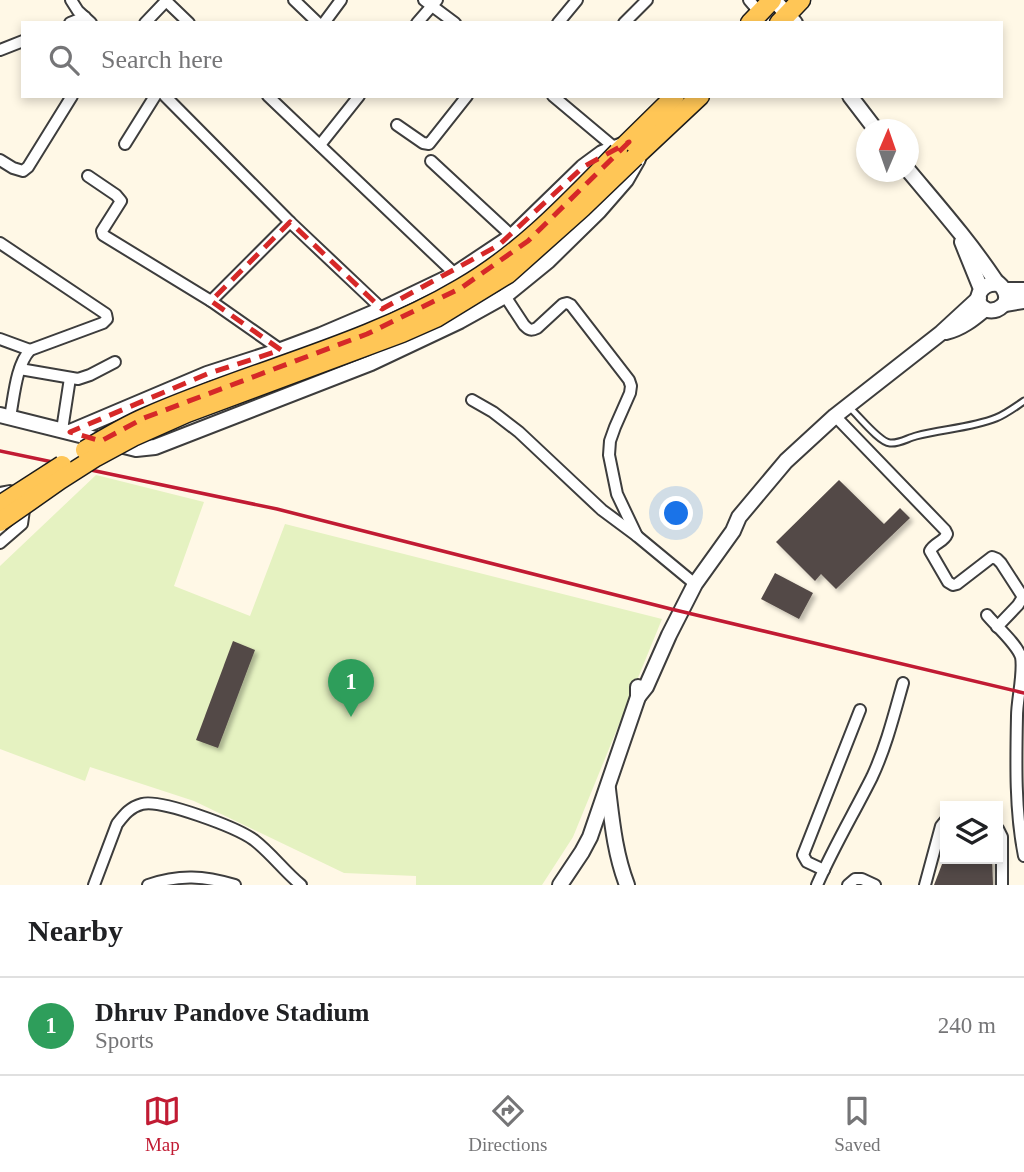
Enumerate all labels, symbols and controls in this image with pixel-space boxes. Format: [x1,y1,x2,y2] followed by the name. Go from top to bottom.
[21,21,1003,98] search box
[45,41,83,79] icon: search
[101,45,223,74] text: Search here
[856,119,919,182] north arrow
[659,496,693,530] your location
[328,659,374,717] pin: 1
[940,801,1003,864] map controls
[940,801,1003,864] button: layers
[28,914,123,947] text: Nearby
[95,998,370,1027] text: Dhruv Pandove Stadium
[45,1013,57,1038] text: 1
[938,1013,996,1038] text: 240 m
[95,1028,154,1053] text: Sports
[143,1092,181,1156] tab: Map
[468,1092,547,1156] tab: Directions
[834,1092,881,1156] tab: Saved

